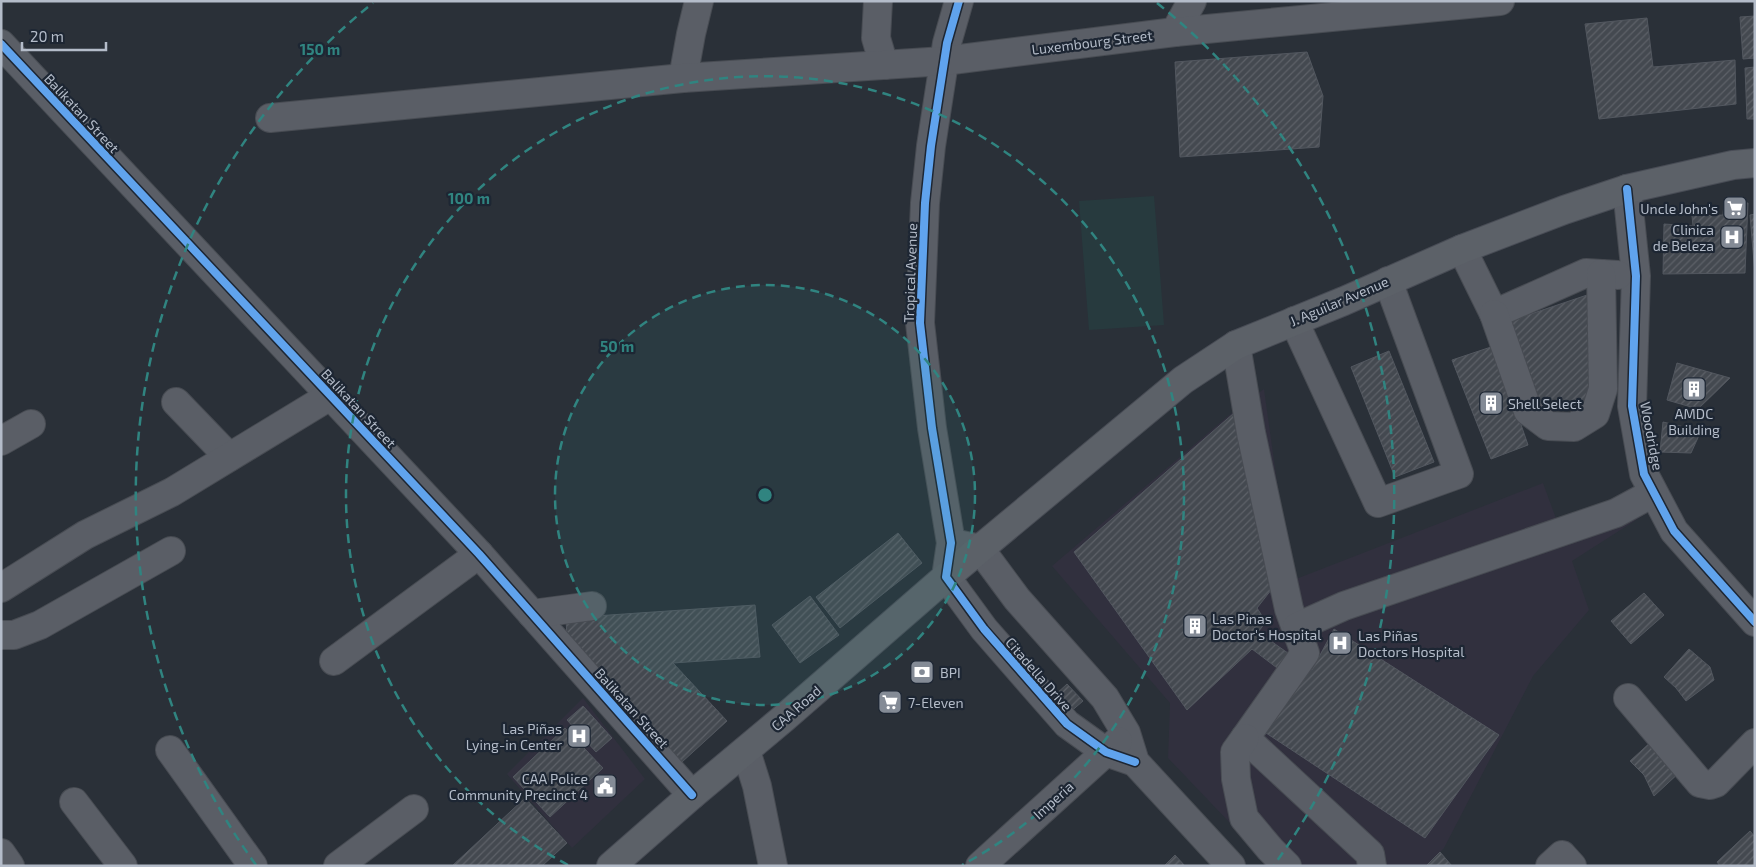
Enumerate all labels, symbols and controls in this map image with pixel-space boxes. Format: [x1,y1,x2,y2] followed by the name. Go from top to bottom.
[22,20,106,52] scale bar
[1031,26,1153,58] street label: Luxembourg Street
[30,27,64,45] text: 20 m
[300,40,340,58] text: 150 m
[41,70,123,156] street label: Balikatan Street
[448,189,490,207] text: 100 m
[1722,195,1748,221] supermarket icon: Uncle John's
[1640,200,1718,217] place label: Uncle John's
[1653,221,1714,254] place label: Clinica de Beleza
[900,223,920,323] street label: Tropical Avenue
[1719,224,1745,250] hospital icon: Clinica de Beleza
[1287,273,1391,329] street label: J. Aguilar Avenue
[600,337,634,355] text: 50 m
[318,365,400,451] street label: Balikatan Street
[1681,376,1707,402] building icon: AMDC Building
[1478,390,1504,416] building icon: Shell Select
[1508,395,1582,412] place label: Shell Select
[1637,400,1667,472] street label: Woodridge
[1668,405,1720,438] place label: AMDC Building
[756,486,774,504] centre of rings
[1212,610,1322,643] place label: Las Pinas Doctor's Hospital
[1182,613,1208,639] building icon: Las Pinas Doctor's Hospital
[1358,627,1465,660] place label: Las Piñas Doctors Hospital
[1327,630,1353,656] hospital icon: Las Piñas Doctors Hospital
[1002,634,1076,714] street label: Citadella Drive
[909,659,935,685] bank icon: BPI
[592,664,672,752] street label: Balikatan Street
[940,664,961,681] place label: BPI
[768,682,824,734] street label: CAA Road
[877,689,903,715] supermarket icon: 7-Eleven
[908,694,964,711] place label: 7-Eleven
[466,720,562,753] place label: Las Piñas Lying-in Center
[566,723,592,749] hospital icon: Las Piñas Lying-in Center
[449,770,588,803] place label: CAA Police Community Precinct 4
[592,773,618,799] public building icon: CAA Police Community Precinct 4
[1029,778,1077,822] street label: Imperia

